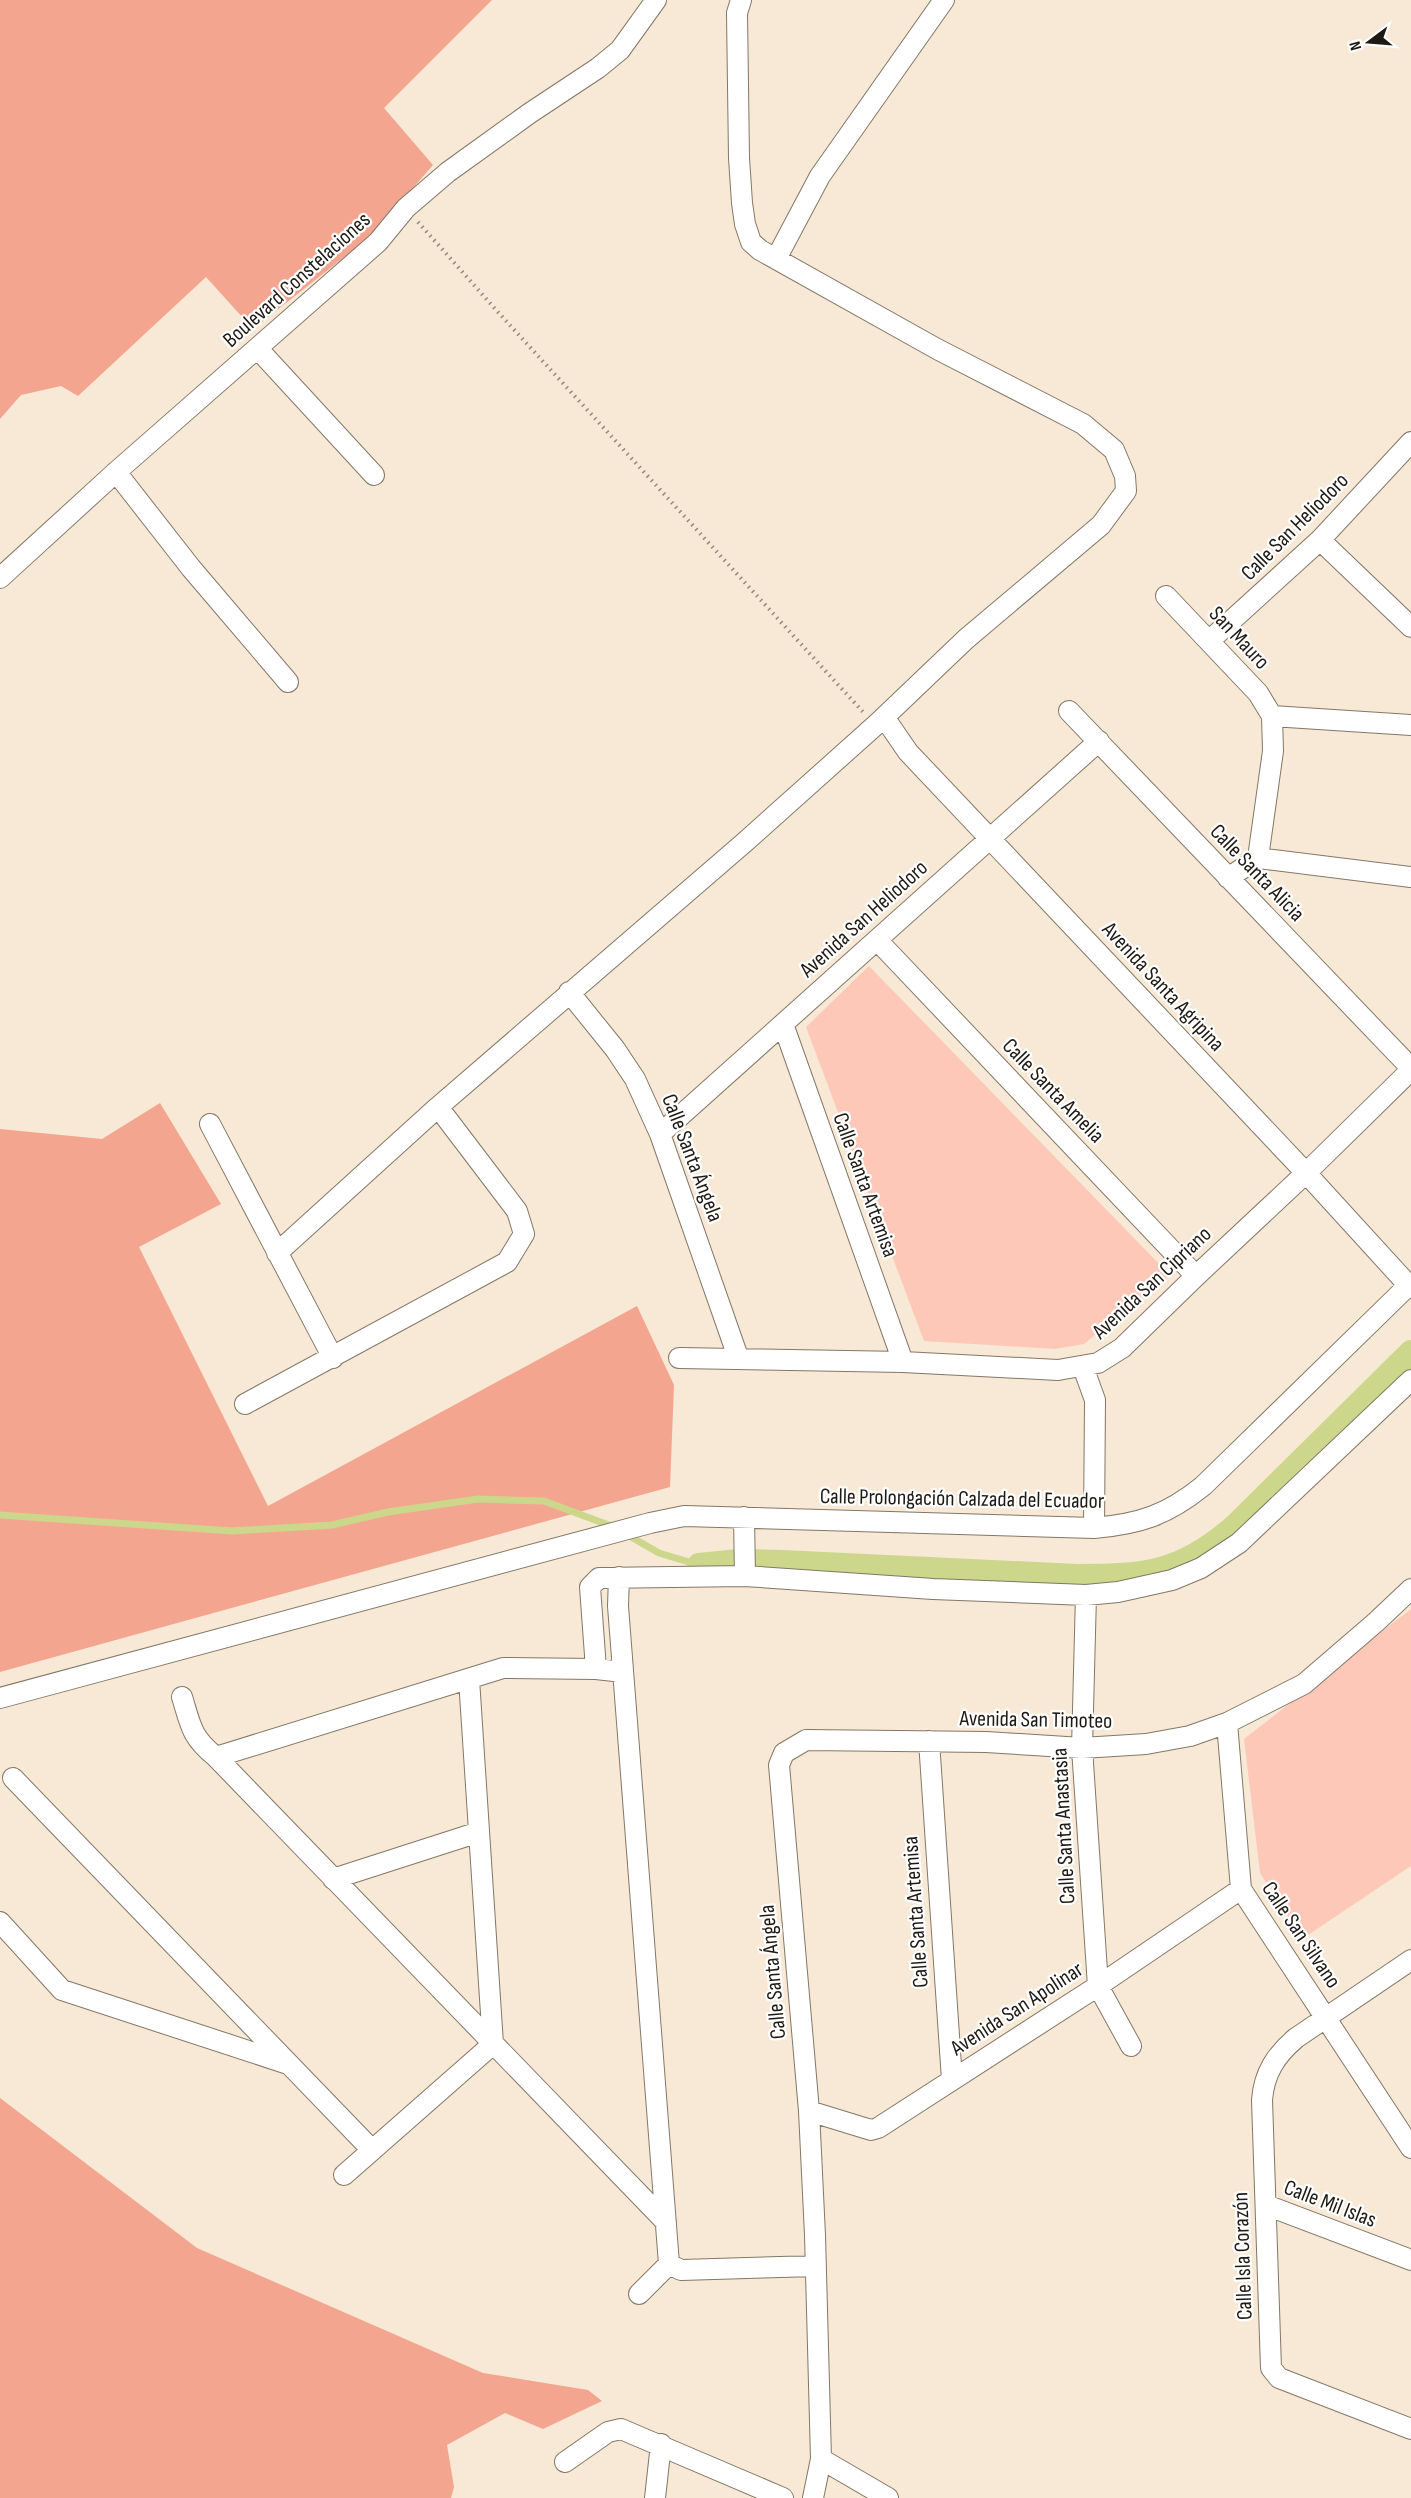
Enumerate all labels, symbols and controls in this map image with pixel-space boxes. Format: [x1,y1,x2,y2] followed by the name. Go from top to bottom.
[1339,12,1399,72] north arrow
[1346,39,1366,52] text: N
[218,207,376,353] street label: Boulevard Constelaciones
[1235,467,1355,587] street label: Calle San Heliodoro
[1203,601,1275,675] street label: San Mauro
[1204,819,1310,927] street label: Calle Santa Alicia
[794,854,934,984] street label: Avenida San Heliodoro
[1095,916,1230,1057] street label: Avenida Santa Agripina
[996,1033,1110,1149] street label: Calle Santa Amelia
[655,1090,729,1226] street label: Calle Santa Ángela
[826,1109,904,1261] street label: Calle Santa Artemisa
[1086,1221,1217,1346] street label: Avenida San Cipriano
[820,1483,1104,1515] street label: Calle Prolongación Calzada del Ecuador
[958,1705,1113,1735] street label: Avenida San Timoteo
[1046,1747,1082,1905] street label: Calle Santa Anastasia
[897,1835,935,1989] street label: Calle Santa Artemisa
[1255,1877,1347,1993] street label: Calle San Silvano
[754,1904,792,2040] street label: Calle Santa Ángela
[945,1956,1088,2062] street label: Avenida San Apolinar
[1280,2174,1380,2234] street label: Calle Mil Islas
[1227,2192,1259,2320] street label: Calle Isla Corazón

